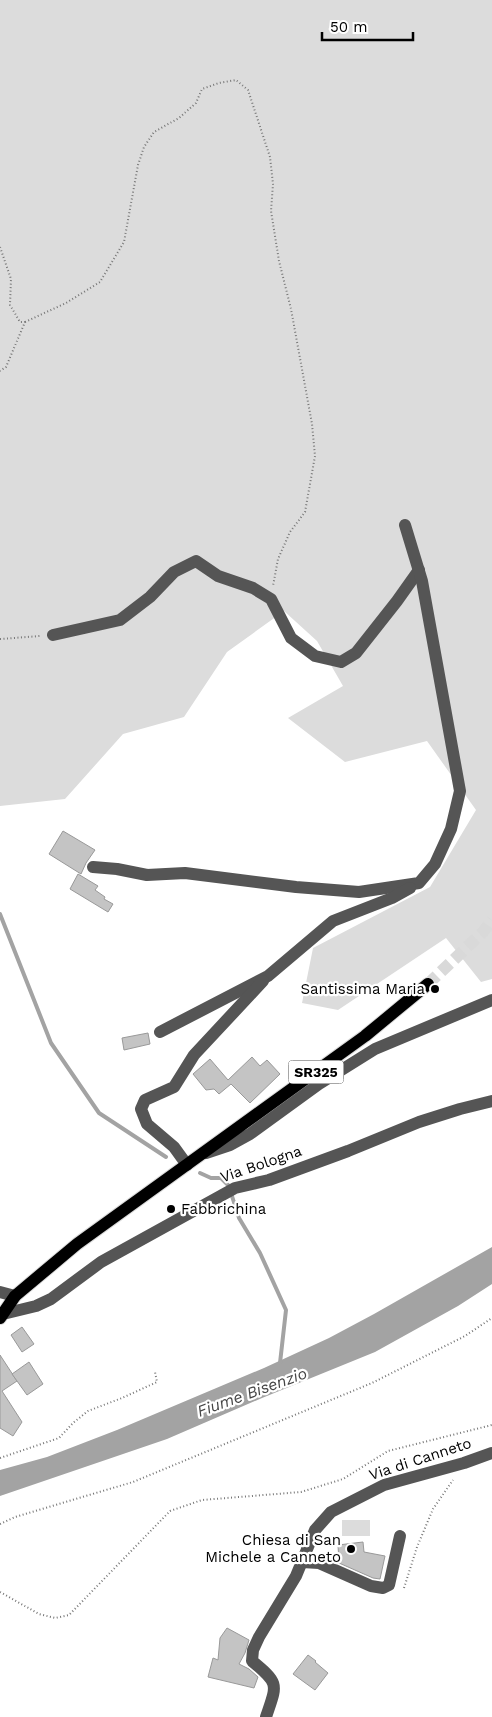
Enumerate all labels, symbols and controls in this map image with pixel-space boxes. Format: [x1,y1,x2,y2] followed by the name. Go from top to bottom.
[322,10,413,42] scale bar
[330,18,367,36] text: 50 m
[300,980,426,998] place label: Santissima Maria
[429,983,441,995] marker: Santissima Maria
[288,1060,344,1084] road number: SR325
[218,1141,305,1186] street label: Via Bologna
[181,1200,267,1218] place label: Fabbrichina
[165,1203,177,1215] marker: Fabbrichina
[194,1363,310,1421] water label: Fiume Bisenzio
[367,1434,473,1484] street label: Via di Canneto
[205,1531,341,1566] place label: Chiesa di San Michele a Canneto
[345,1543,357,1555] marker: Chiesa di San Michele a Canneto

